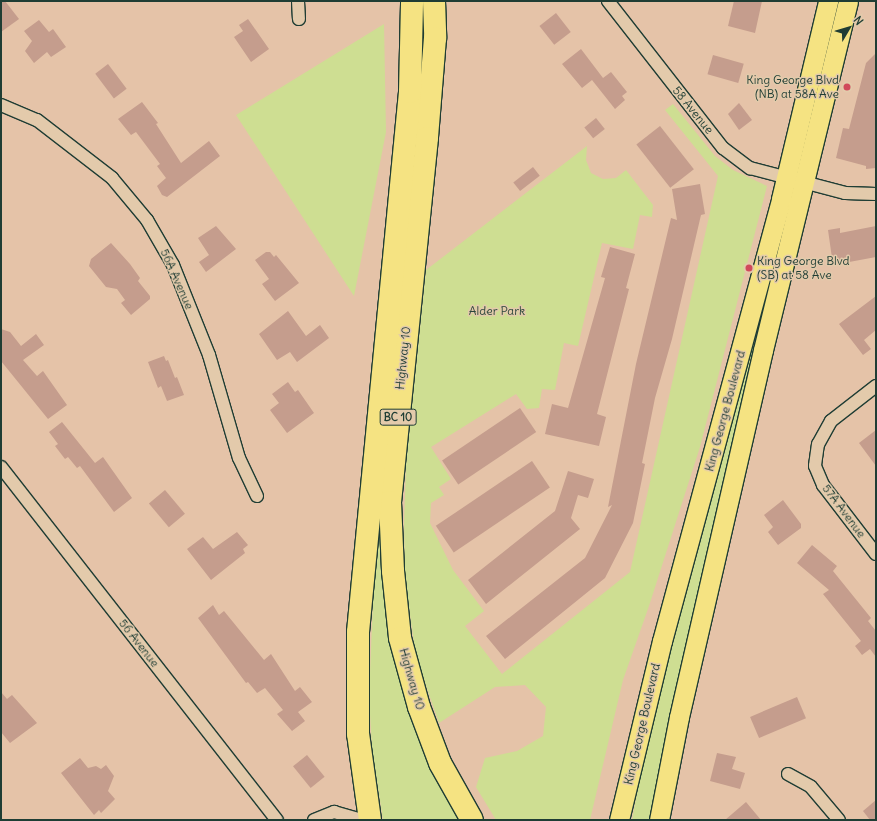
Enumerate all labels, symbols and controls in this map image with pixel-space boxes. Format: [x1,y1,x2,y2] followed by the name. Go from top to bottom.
[829,8,869,48] north arrow
[851,13,866,28] text: N
[746,73,839,101] place label: King George Blvd (NB) at 58A Ave
[842,82,852,92] marker: King George Blvd (NB) at 58A Ave
[670,83,716,137] street label: 58 Avenue
[157,247,197,311] street label: 56A Avenue
[757,254,850,282] place label: King George Blvd (SB) at 58 Ave
[744,263,754,273] marker: King George Blvd (SB) at 58 Ave
[469,304,525,318] park label: Alder Park
[393,326,413,390] street label: Highway 10
[702,349,748,473] street label: King George Boulevard
[379,408,417,426] road number: BC 10
[819,481,869,541] street label: 57A Avenue
[116,616,162,670] street label: 56 Avenue
[396,647,428,711] street label: Highway 10
[621,662,663,786] street label: King George Boulevard

